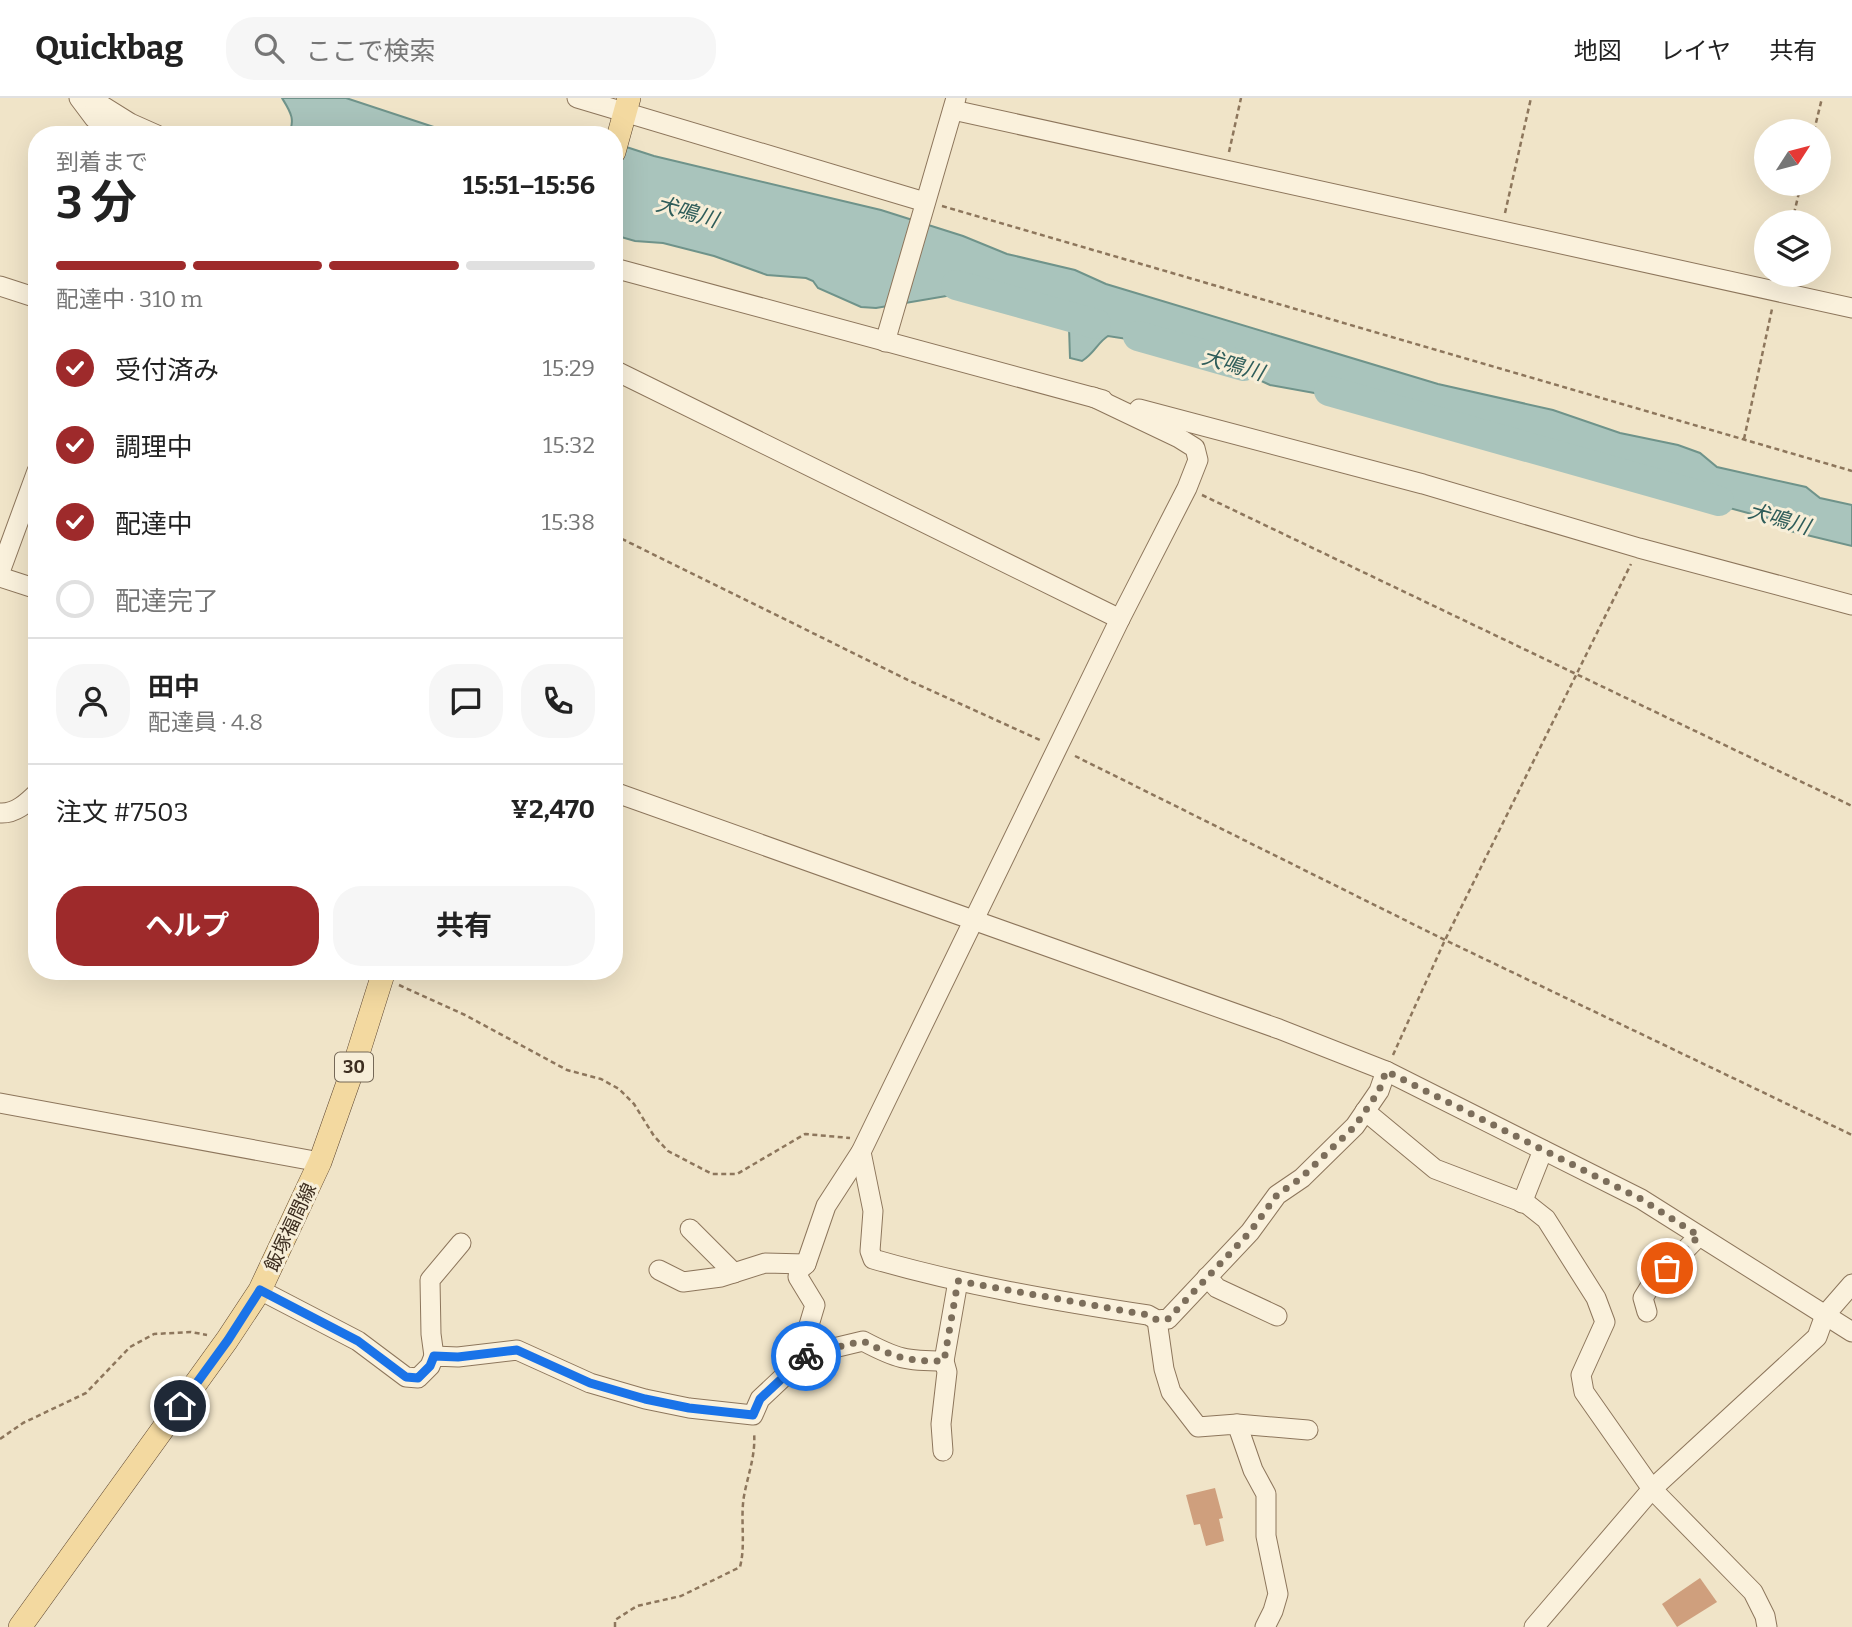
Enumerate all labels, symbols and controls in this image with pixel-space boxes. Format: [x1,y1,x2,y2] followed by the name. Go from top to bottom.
[226,17,716,80] search box
[35,28,184,68] text: Quickbag
[250,29,288,67] icon: search
[306,36,436,67] text: ここで検索
[1574,37,1622,65] text: 地図
[1660,37,1731,65] text: レイヤ
[1769,37,1817,65] text: 共有
[1754,119,1830,196] north arrow
[1754,119,1831,287] map controls
[56,148,148,176] text: 到着まで
[463,170,595,201] text: 15:51–15:56
[56,175,137,230] text: 3 分
[653,191,723,234] water label: 犬鳴川
[1754,210,1831,287] button: layers
[56,285,203,313] text: 配達中 · 310 m
[1199,344,1269,387] water label: 犬鳴川
[56,349,94,387] icon: check
[543,354,595,382] text: 15:29
[115,355,219,386] text: 受付済み
[56,426,94,464] icon: check
[543,431,595,459] text: 15:32
[115,432,193,463] text: 調理中
[1745,498,1815,541] water label: 犬鳴川
[56,503,94,541] icon: check
[542,508,595,536] text: 15:38
[115,509,193,540] text: 配達中
[115,586,219,617] text: 配達完了
[56,664,130,738] button: person
[429,664,503,738] button: chat
[521,664,595,738] button: phone
[148,672,200,703] text: 田中
[148,708,263,736] text: 配達員 · 4.8
[511,794,595,825] text: ¥2,470
[56,797,189,828] text: 注文 #7503
[56,886,319,966] button: ヘルプ
[333,886,595,966] button: 共有
[335,1052,373,1082] road number: 30
[260,1179,321,1275] street label: 飯塚福間線
[1637,1238,1697,1298] pin
[1648,1249,1686,1287] icon: bag
[771,1321,841,1391] courier
[787,1337,825,1375] icon: bike
[150,1376,210,1436] pin
[161,1387,199,1425] icon: home

